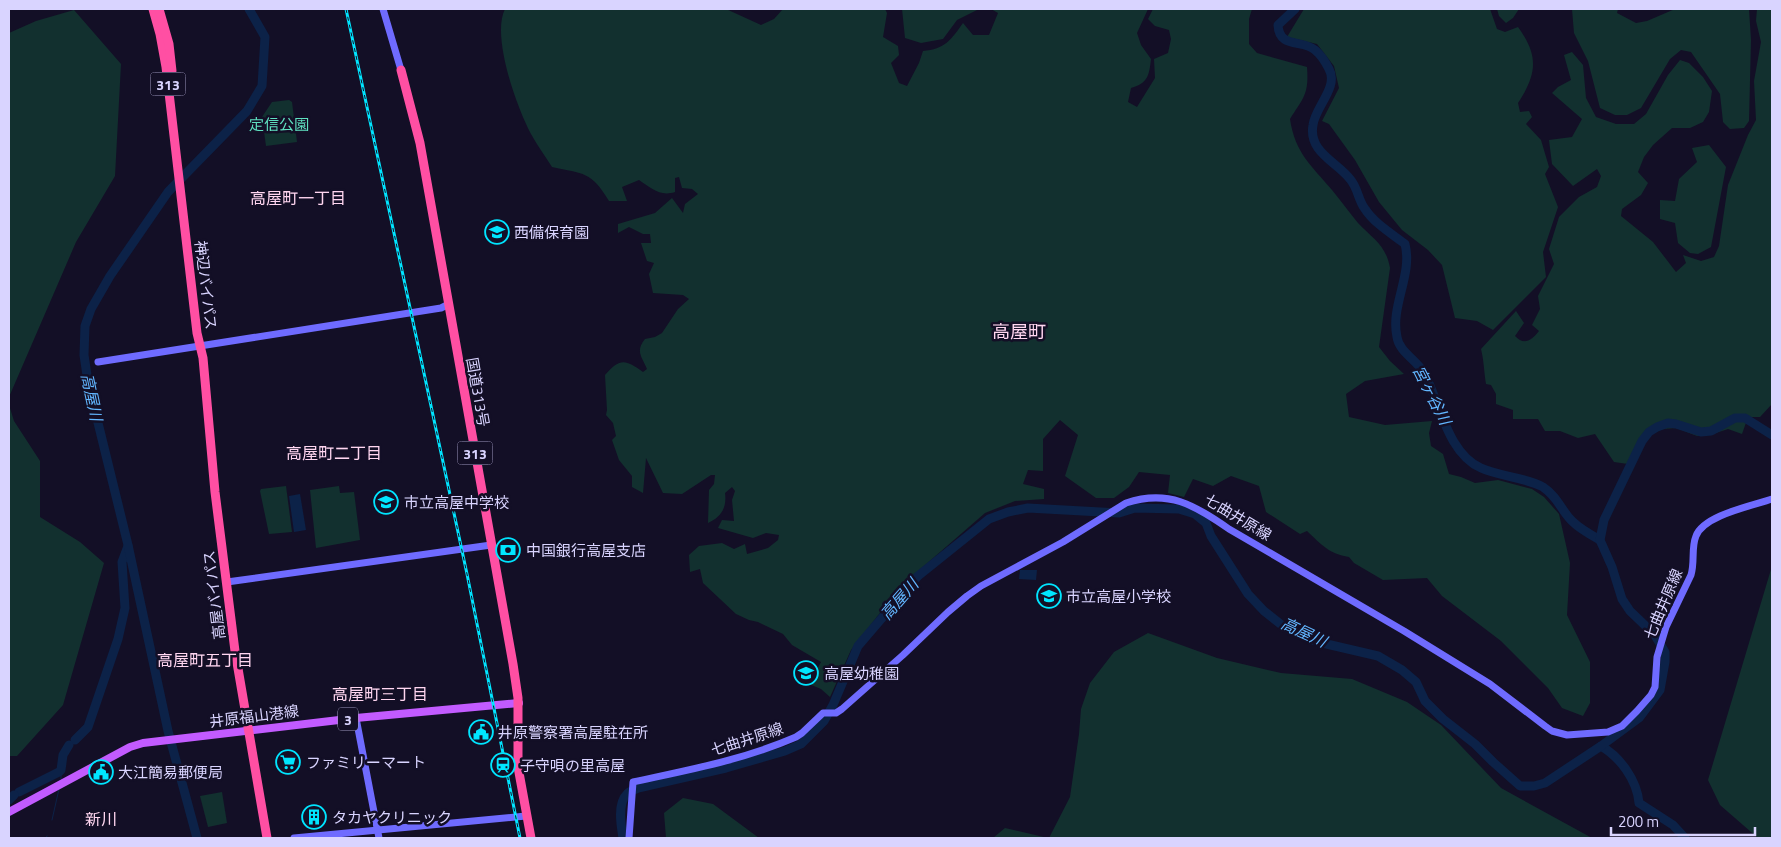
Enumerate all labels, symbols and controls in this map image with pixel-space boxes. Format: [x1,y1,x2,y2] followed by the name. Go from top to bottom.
[150,72,186,96] road number: 313
[249,113,309,136] park label: 定信公園
[250,186,346,210] district label: 高屋町一丁目
[484,219,510,245] school or university icon: 西備保育園
[514,221,589,244] place label: 西備保育園
[189,239,223,331] street label: 神辺バイパス
[992,318,1046,345] district label: 高屋町
[461,355,495,429] street label: 国道313号
[1407,361,1458,431] water label: 宮ヶ谷川
[75,371,109,425] water label: 高屋川
[286,441,382,465] district label: 高屋町二丁目
[458,442,492,464] road number: 313
[1200,488,1276,546] street label: 七曲井原線
[373,489,399,515] school or university icon: 市立高屋中学校
[404,491,509,514] place label: 市立高屋中学校
[495,537,521,563] bank icon: 中国銀行高屋支店
[526,539,646,562] place label: 中国銀行高屋支店
[197,549,231,641] street label: 高屋バイパス
[1638,565,1688,643] street label: 七曲井原線
[874,572,925,625] water label: 高屋川
[1036,583,1062,609] school or university icon: 市立高屋小学校
[1066,585,1171,608] place label: 市立高屋小学校
[1277,611,1333,654] water label: 高屋川
[157,648,253,672] district label: 高屋町五丁目
[793,660,819,686] school or university icon: 高屋幼稚園
[824,662,899,685] place label: 高屋幼稚園
[332,682,428,706] district label: 高屋町三丁目
[208,699,300,733] street label: 井原福山港線
[338,708,358,731] road number: 3
[708,716,786,762] street label: 七曲井原線
[468,719,494,745] public building icon: 井原警察署高屋駐在所
[498,721,648,744] place label: 井原警察署高屋駐在所
[275,749,301,775] supermarket icon: ファミリーマート
[306,751,426,774] place label: ファミリーマート
[490,752,516,778] station icon: 子守唄の里高屋
[520,754,625,777] place label: 子守唄の里高屋
[88,759,114,785] public building icon: 大江簡易郵便局
[118,761,223,784] place label: 大江簡易郵便局
[301,804,327,830] building icon: タカヤクリニック
[1611,804,1755,836] scale bar
[332,806,452,829] place label: タカヤクリニック
[85,807,117,831] district label: 新川
[1618,810,1659,833] text: 200 m

